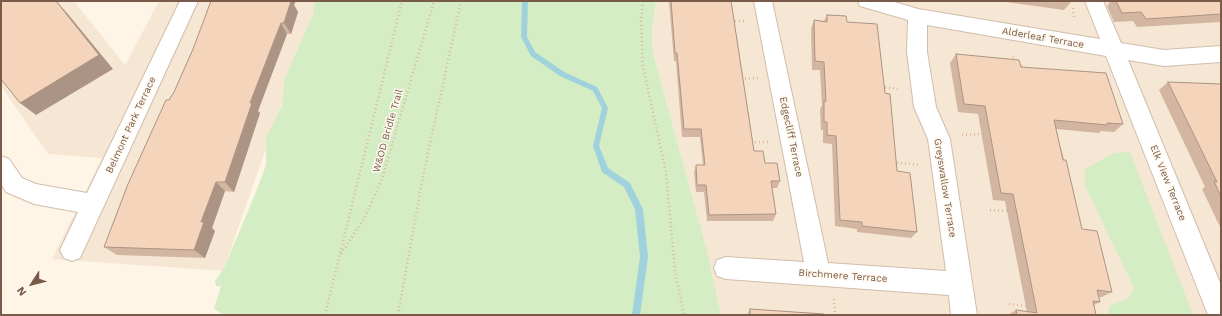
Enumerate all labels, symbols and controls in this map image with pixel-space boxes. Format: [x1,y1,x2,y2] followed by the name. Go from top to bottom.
[1001,25,1085,51] street label: Alderleaf Terrace
[103,75,159,175] street label: Belmont Park Terrace
[370,88,406,174] street label: W&OD Bridle Trail
[777,96,805,178] street label: Edgecliff Terrace
[931,138,959,238] street label: Greyswallow Terrace
[1147,143,1189,223] street label: Elk View Terrace
[12,264,52,304] north arrow
[798,267,888,285] street label: Birchmere Terrace
[14,284,30,298] text: N

